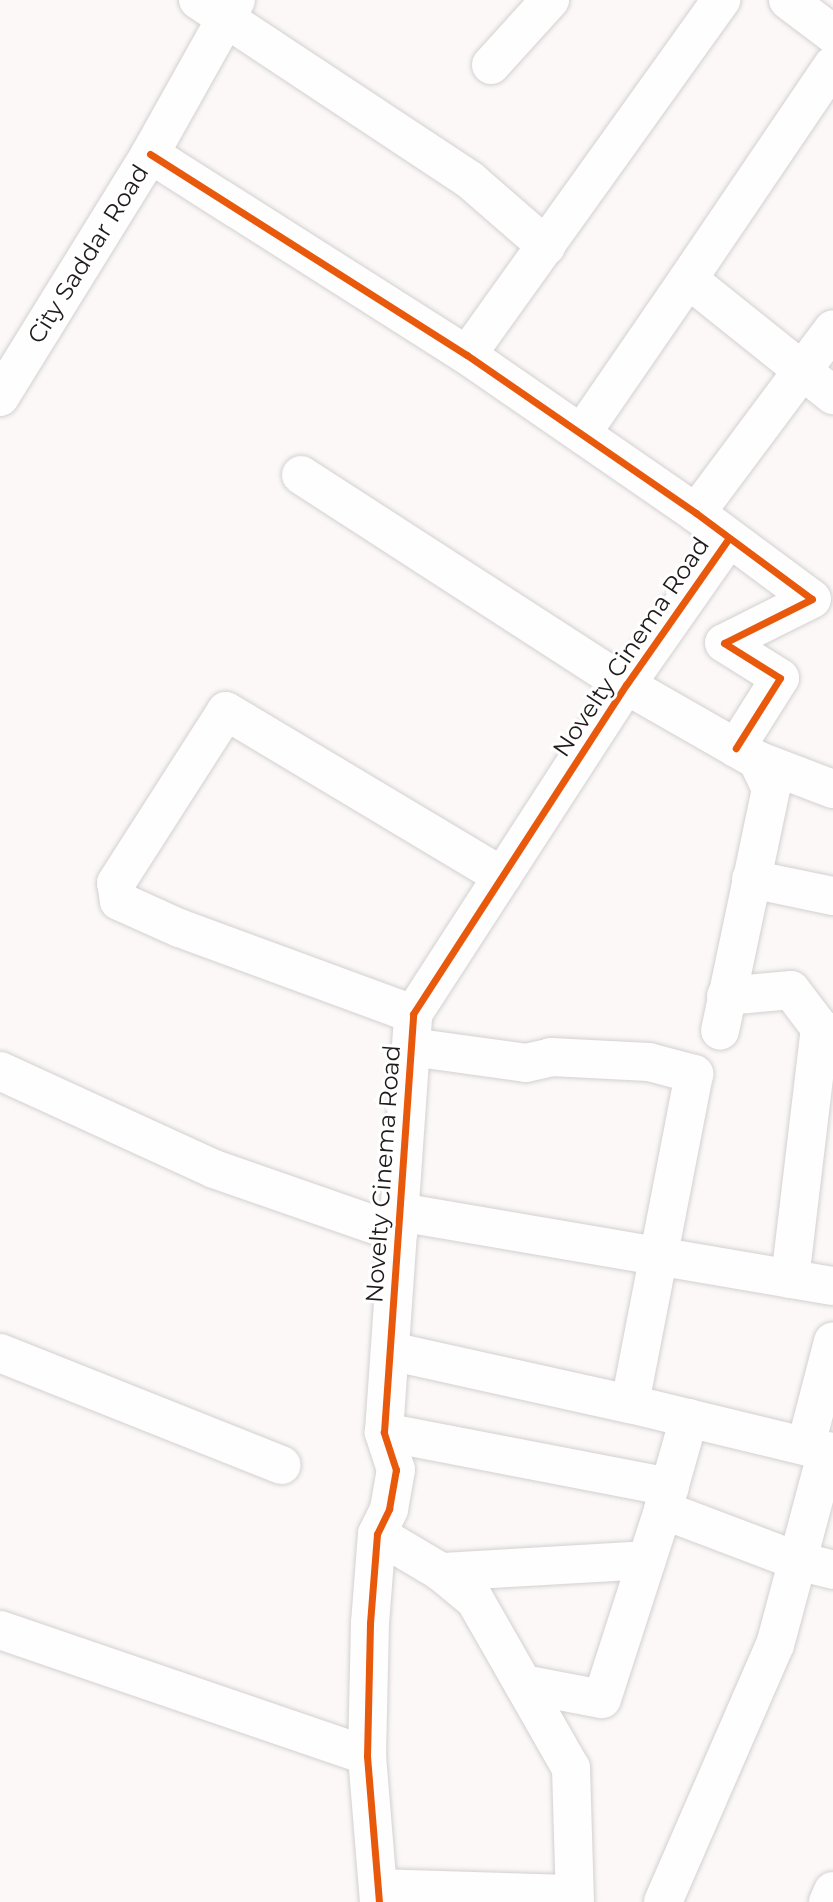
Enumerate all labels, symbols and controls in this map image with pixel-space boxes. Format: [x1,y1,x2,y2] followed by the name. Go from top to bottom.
[21,159,155,349] street label: City Saddar Road
[547,532,715,762] street label: Novelty Cinema Road
[360,1044,406,1304] street label: Novelty Cinema Road

